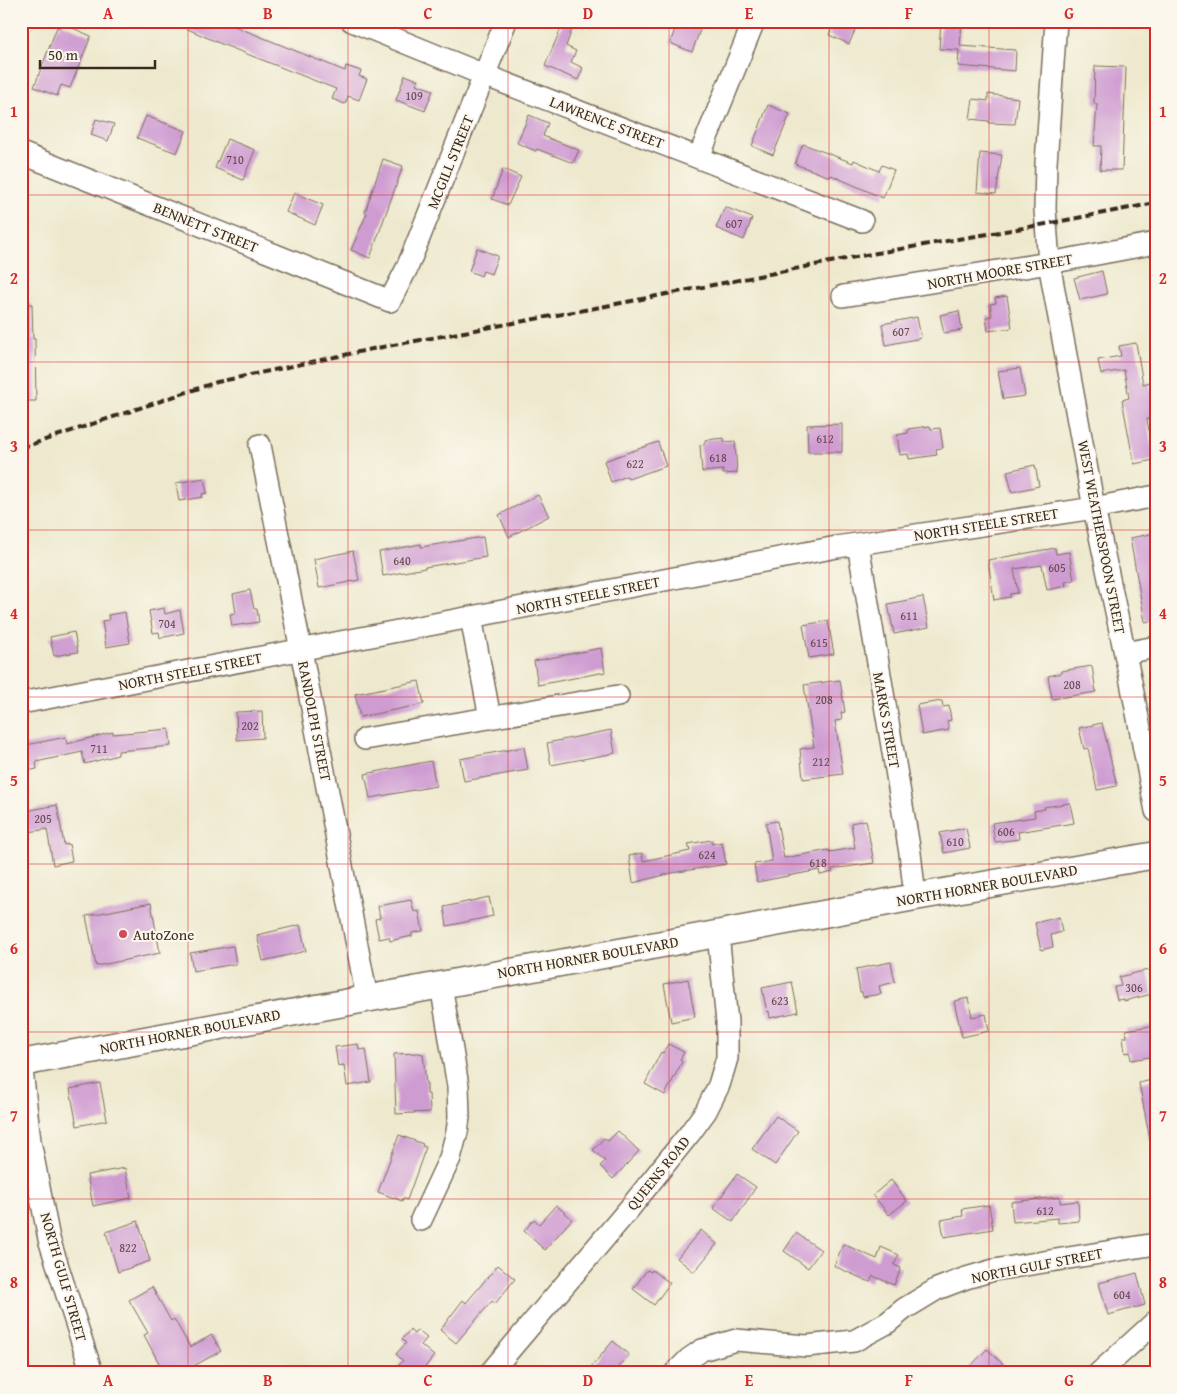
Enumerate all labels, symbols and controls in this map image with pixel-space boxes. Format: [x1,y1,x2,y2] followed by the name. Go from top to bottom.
[103,1,114,25] text: A
[263,1,273,25] text: B
[423,1,433,25] text: C
[583,1,593,25] text: D
[745,1,754,25] text: E
[905,1,913,25] text: F
[1064,1,1074,25] text: G
[40,38,155,70] scale bar
[48,44,79,65] text: 50 m
[405,87,423,104] house number: 109
[547,90,668,154] street label: LAWRENCE STREET
[10,99,18,123] text: 1
[1159,99,1167,123] text: 1
[422,111,479,212] street label: MCGILL STREET
[226,151,244,168] house number: 710
[150,196,262,258] street label: BENNETT STREET
[725,215,743,232] house number: 607
[926,248,1075,294] street label: NORTH MOORE STREET
[10,266,18,290] text: 2
[1159,266,1167,290] text: 2
[892,323,910,340] house number: 607
[816,430,834,447] house number: 612
[10,434,18,458] text: 3
[1159,434,1167,458] text: 3
[1073,438,1131,636] street label: WEST WEATHERSPOON STREET
[709,449,727,466] house number: 618
[626,455,644,472] house number: 622
[912,502,1060,546] street label: NORTH STEELE STREET
[393,552,411,569] house number: 640
[1048,559,1066,576] house number: 605
[514,571,662,619] street label: NORTH STEELE STREET
[10,601,18,625] text: 4
[1159,601,1167,625] text: 4
[900,607,918,624] house number: 611
[158,615,176,632] house number: 704
[810,634,828,651] house number: 615
[116,647,264,695] street label: NORTH STEELE STREET
[293,659,337,784] street label: RANDOLPH STREET
[868,670,906,770] street label: MARKS STREET
[1063,676,1081,693] house number: 208
[815,691,833,708] house number: 208
[241,717,259,734] house number: 202
[90,740,108,757] house number: 711
[812,753,830,770] house number: 212
[10,768,18,792] text: 5
[1159,768,1167,792] text: 5
[34,810,52,827] house number: 205
[997,823,1015,840] house number: 606
[946,833,964,850] house number: 610
[698,846,716,863] house number: 624
[809,854,827,871] house number: 618
[895,859,1079,911] street label: NORTH HORNER BOULEVARD
[133,924,194,945] place label: AutoZone
[117,928,129,940] marker: AutoZone
[496,931,680,983] street label: NORTH HORNER BOULEVARD
[10,936,18,960] text: 6
[1159,936,1167,960] text: 6
[1125,979,1143,996] house number: 306
[771,992,789,1009] house number: 623
[98,1003,282,1059] street label: NORTH HORNER BOULEVARD
[10,1103,18,1127] text: 7
[1159,1103,1167,1127] text: 7
[621,1131,695,1215] street label: QUEENS ROAD
[1036,1202,1054,1219] house number: 612
[36,1210,93,1345] street label: NORTH GULF STREET
[119,1239,137,1256] house number: 822
[969,1242,1105,1288] street label: NORTH GULF STREET
[10,1270,18,1294] text: 8
[1159,1270,1167,1294] text: 8
[1113,1286,1131,1303] house number: 604
[103,1368,114,1392] text: A
[263,1368,273,1392] text: B
[423,1368,433,1392] text: C
[583,1368,593,1392] text: D
[745,1368,754,1392] text: E
[905,1368,913,1392] text: F
[1064,1368,1074,1392] text: G

